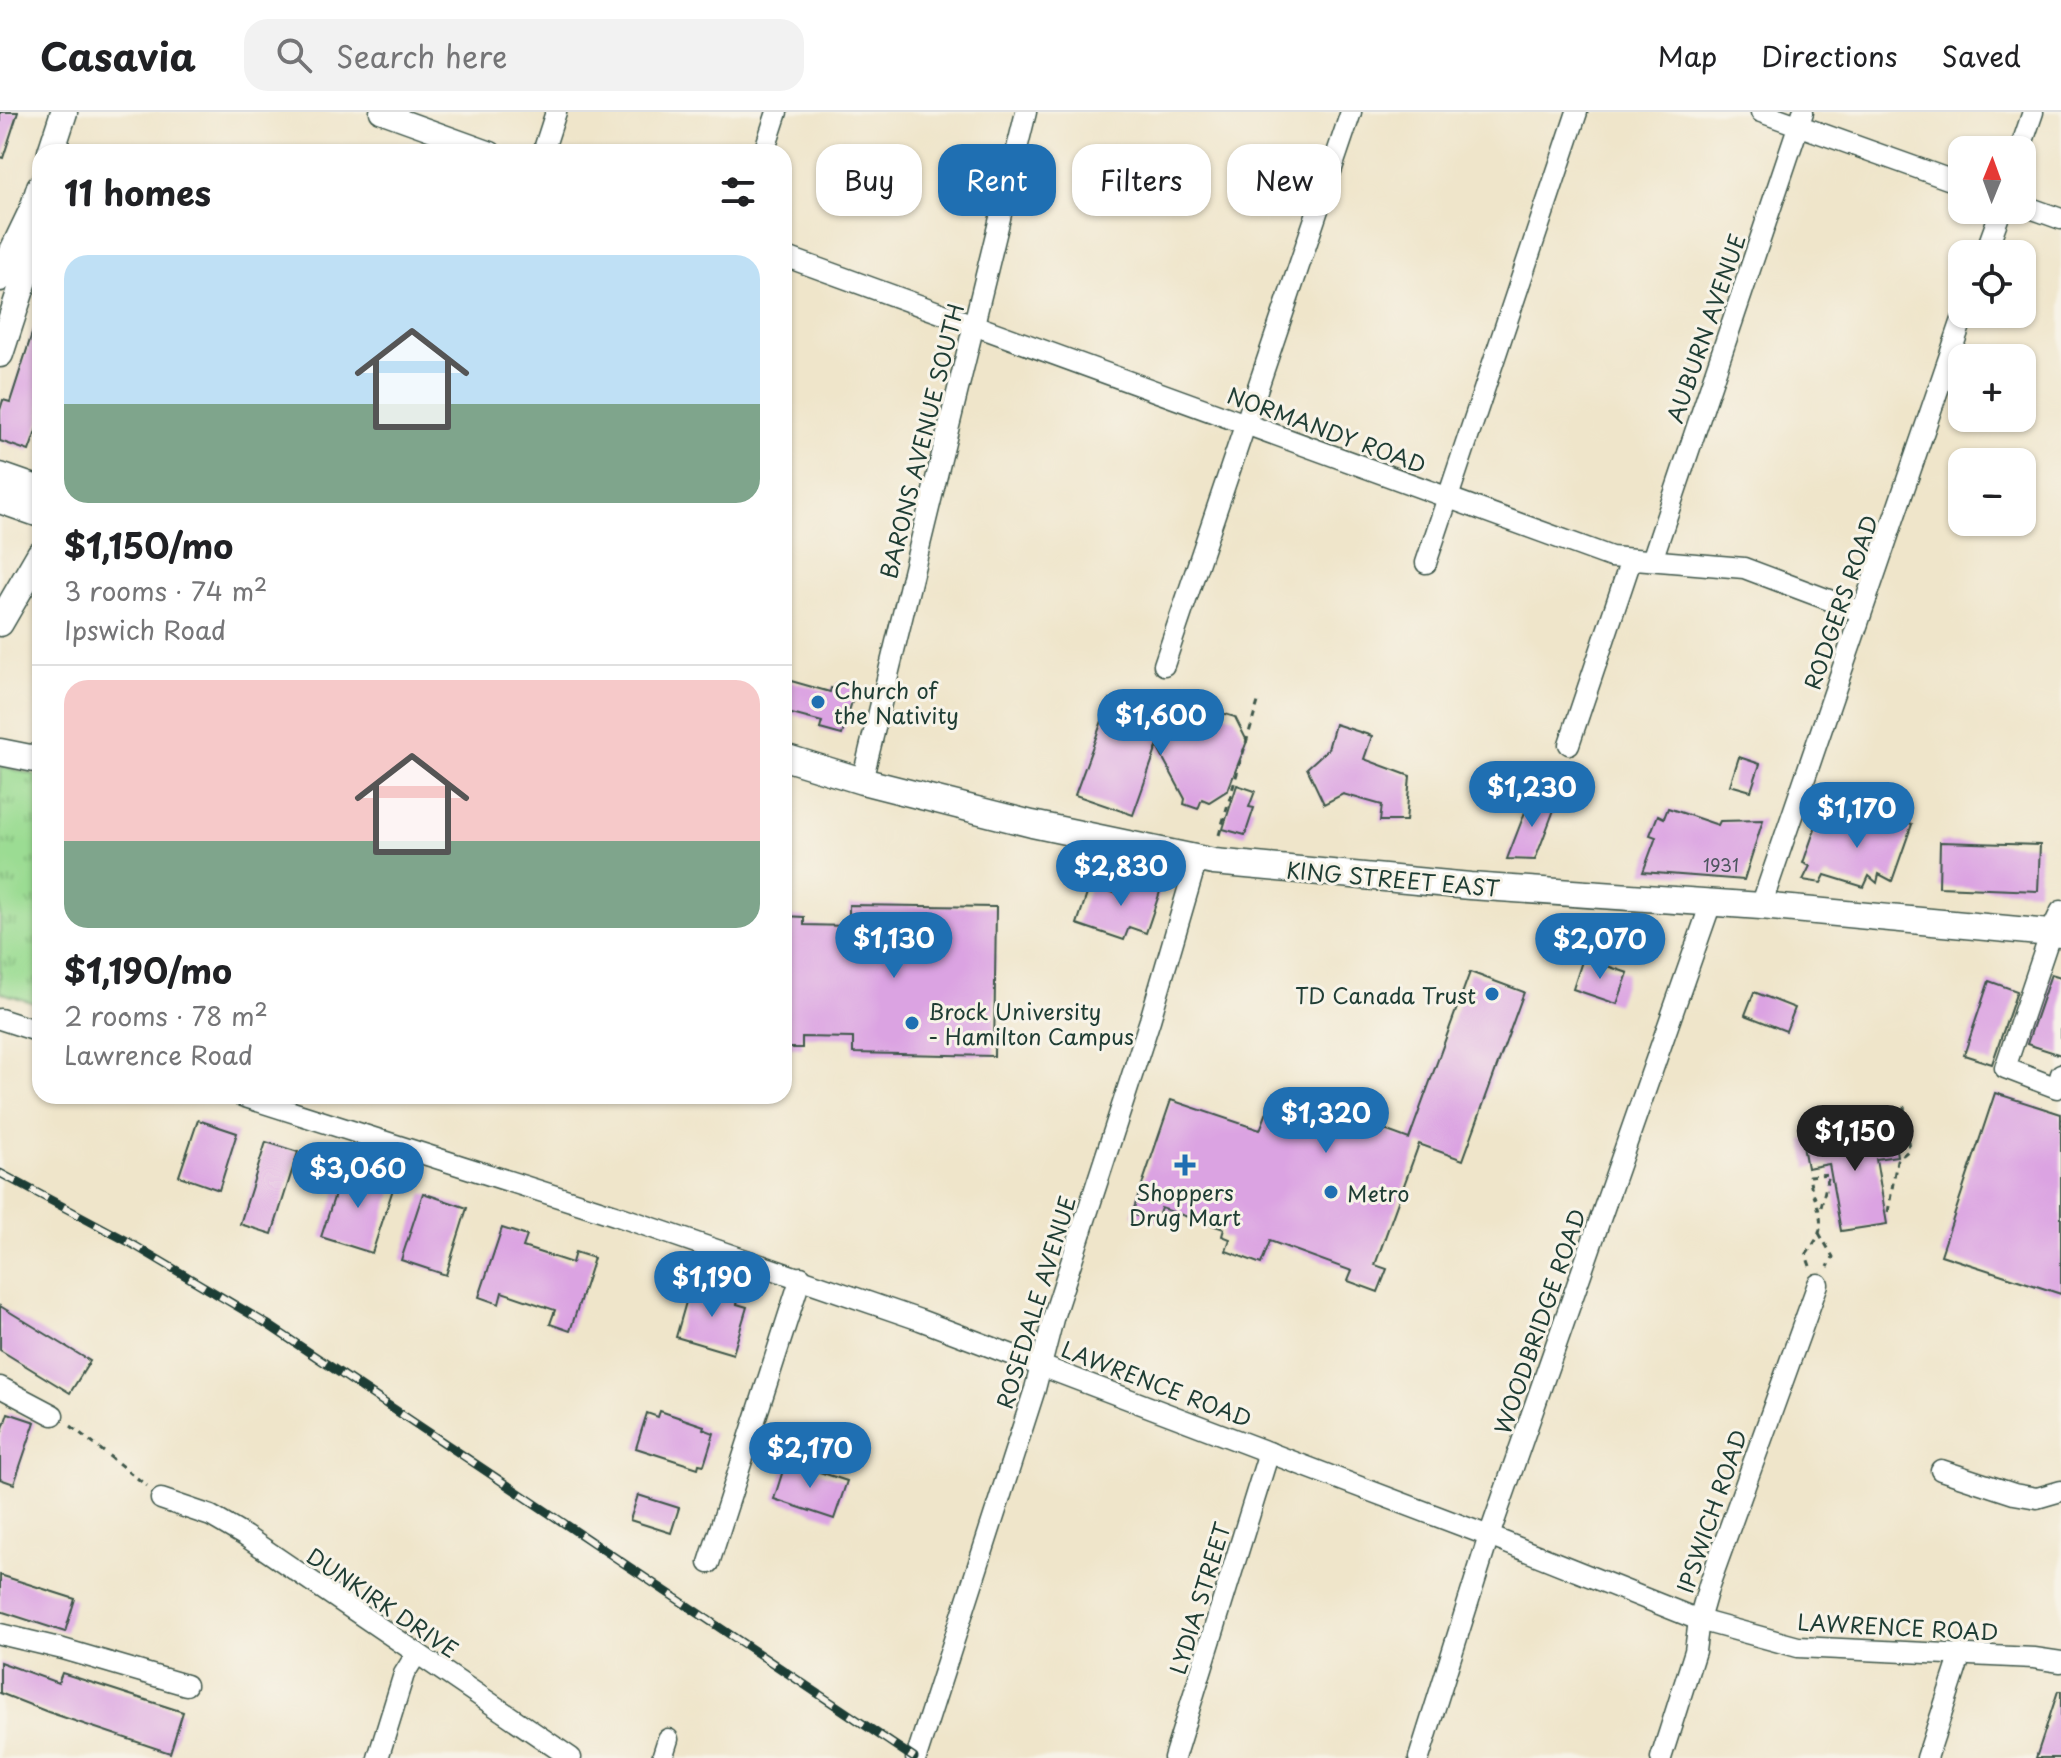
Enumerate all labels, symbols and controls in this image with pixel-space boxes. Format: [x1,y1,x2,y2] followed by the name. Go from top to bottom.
[244,19,804,91] search box
[40,27,196,84] text: Casavia
[272,33,316,77] icon: search
[336,33,507,78] text: Search here
[1658,34,1717,77] text: Map
[1761,34,1898,77] text: Directions
[1942,34,2021,77] text: Saved
[1948,136,2036,224] north arrow
[1948,136,2036,536] map controls
[816,144,922,216] chip: Buy
[938,144,1056,216] chip: Rent
[1072,144,1211,216] chip: Filters
[1227,144,1341,216] chip: New
[64,166,211,218] text: 11 homes
[716,170,760,214] icon: filters
[1657,229,1753,427] street label: AUBURN AVENUE
[1948,240,2036,328] button: locate
[871,300,971,582] street label: BARONS AVENUE SOUTH
[340,307,484,451] icon: home
[1948,344,2036,432] button: +
[1223,378,1431,480] street label: NORMANDY ROAD
[1948,448,2036,536] button: −
[1795,510,1885,694] street label: RODGERS ROAD
[64,519,233,571] text: $1,150/mo
[64,571,268,610] text: 3 rooms · 74 m²
[64,610,226,649] text: Ipswich Road
[834,673,959,731] place label: Church of the Nativity
[1096,689,1226,757] pin: $1,600
[809,693,827,711] marker: Church of the Nativity
[1115,695,1207,734] text: $1,600
[340,732,484,876] icon: home
[1467,761,1597,829] pin: $1,230
[1487,767,1577,806] text: $1,230
[1792,782,1922,850] pin: $1,170
[1817,788,1897,827] text: $1,170
[1056,840,1186,908] pin: $2,830
[1074,846,1168,885] text: $2,830
[1703,851,1739,878] house number: 1931
[1285,852,1502,904] street label: KING STREET EAST
[829,912,959,980] pin: $1,130
[1535,913,1665,981] pin: $2,070
[853,918,935,957] text: $1,130
[1553,919,1647,958] text: $2,070
[64,944,232,996] text: $1,190/mo
[1295,978,1476,1011] place label: TD Canada Trust
[1483,985,1501,1003] marker: TD Canada Trust
[928,994,1134,1052] place label: Brock University - Hamilton Campus
[64,996,268,1035] text: 2 rooms · 78 m²
[903,1014,921,1032] marker: Brock University - Hamilton Campus
[64,1035,253,1074] text: Lawrence Road
[1261,1087,1391,1155] pin: $1,320
[1281,1093,1371,1132] text: $1,320
[1790,1105,1920,1173] pin: $1,150
[1815,1111,1895,1150] text: $1,150
[293,1142,423,1210] pin: $3,060
[310,1148,406,1187] text: $3,060
[1176,1156,1194,1174] marker: Shoppers Drug Mart
[1129,1175,1241,1233] place label: Shoppers Drug Mart
[1347,1176,1410,1209] place label: Metro
[1322,1183,1340,1201] marker: Metro
[987,1192,1083,1412] street label: ROSEDALE AVENUE
[1485,1204,1593,1438] street label: WOODBRIDGE ROAD
[647,1251,777,1319] pin: $1,190
[672,1257,752,1296] text: $1,190
[1057,1332,1257,1434] street label: LAWRENCE ROAD
[745,1422,875,1490] pin: $2,170
[1668,1425,1754,1597] street label: IPSWICH ROAD
[767,1428,853,1467] text: $2,170
[1160,1518,1238,1678] street label: LYDIA STREET
[300,1539,466,1665] street label: DUNKIRK DRIVE
[1797,1604,1999,1648] street label: LAWRENCE ROAD

